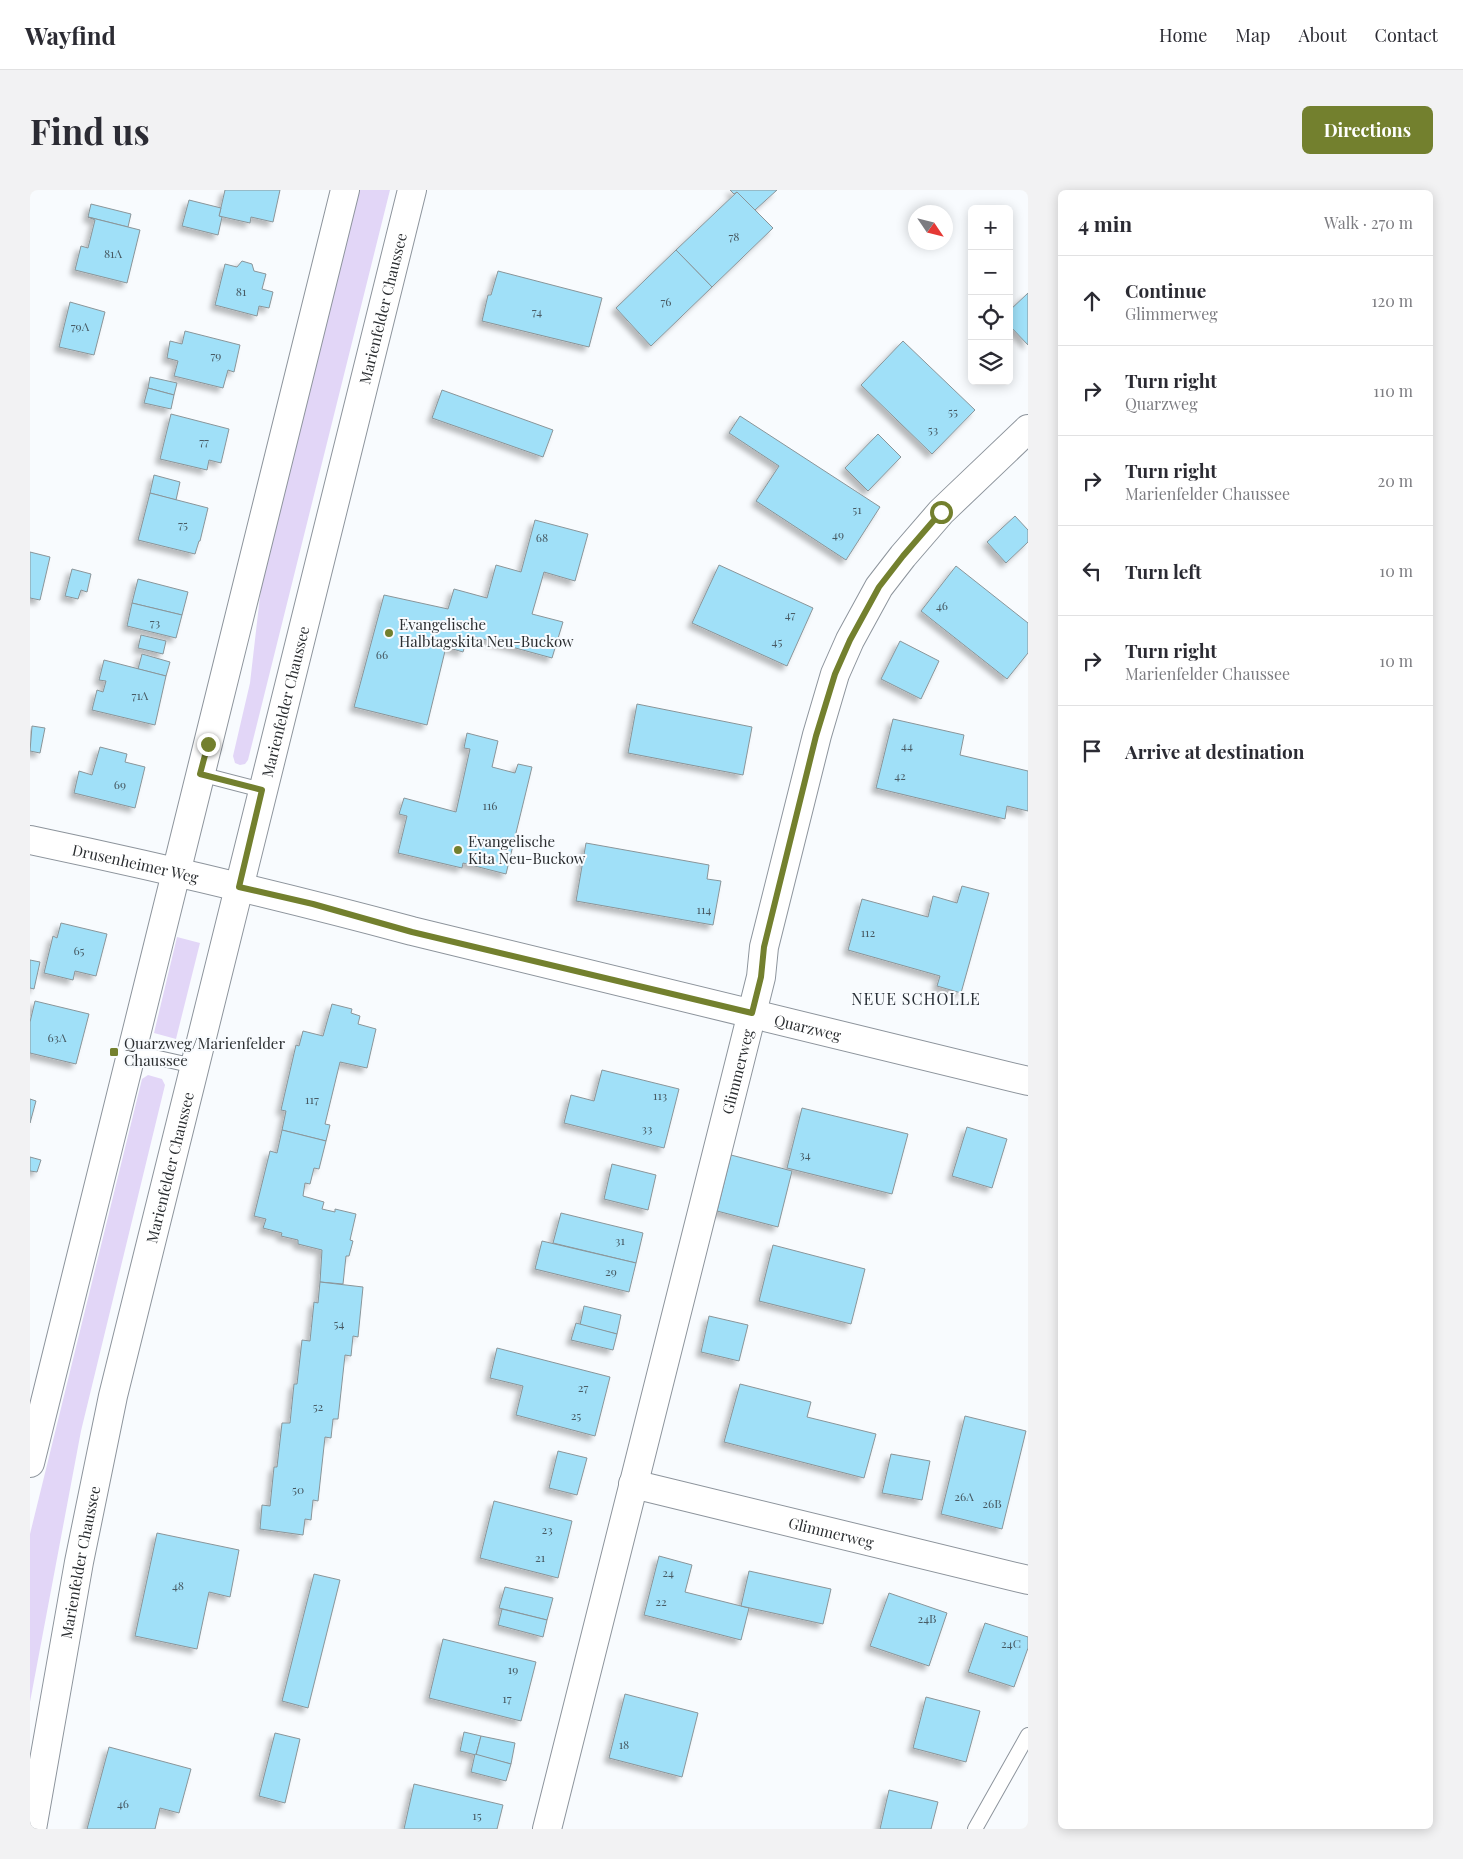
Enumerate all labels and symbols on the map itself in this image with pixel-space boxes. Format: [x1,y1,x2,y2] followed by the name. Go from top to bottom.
[908,205,953,250] north arrow
[728,228,740,244] house number: 78
[354,231,411,386] street label: Marienfelder Chaussee
[104,245,123,261] house number: 81A
[236,283,247,299] house number: 81
[660,293,672,309] house number: 76
[532,303,542,319] house number: 74
[71,318,90,334] house number: 79A
[211,347,221,363] house number: 79
[948,403,958,419] house number: 55
[928,421,938,437] house number: 53
[199,433,209,449] house number: 77
[852,501,862,517] house number: 51
[930,501,953,524] route start
[178,516,188,532] house number: 75
[832,526,844,542] house number: 49
[536,529,548,545] house number: 68
[936,597,948,613] house number: 46
[785,606,795,622] house number: 47
[150,614,160,630] house number: 73
[399,614,574,651] place label: Evangelische Halbtagskita Neu-Buckow
[257,624,314,779] street label: Marienfelder Chaussee
[383,627,395,639] marker: Evangelische Halbtagskita Neu-Buckow
[772,633,782,649] house number: 45
[376,646,388,662] house number: 66
[132,687,149,703] house number: 71A
[197,733,220,756] route end
[901,737,913,753] house number: 44
[894,767,906,783] house number: 42
[114,776,126,792] house number: 69
[482,797,498,813] house number: 116
[468,831,586,868] place label: Evangelische Kita Neu-Buckow
[70,839,201,887] street label: Drusenheimer Weg
[452,844,464,856] marker: Evangelische Kita Neu-Buckow
[697,901,711,917] house number: 114
[861,924,876,940] house number: 112
[73,942,85,958] house number: 65
[851,988,981,1009] district label: NEUE SCHOLLE
[772,1010,843,1045] street label: Quarzweg
[717,1027,758,1116] street label: Glimmerweg
[47,1029,67,1045] house number: 63A
[124,1033,285,1070] place label: Quarzweg/Marienfelder Chaussee
[108,1046,120,1058] marker: Quarzweg/Marienfelder Chaussee
[653,1087,667,1103] house number: 113
[141,1090,198,1245] street label: Marienfelder Chaussee
[305,1091,319,1107] house number: 117
[642,1120,652,1136] house number: 33
[799,1146,811,1162] house number: 34
[615,1232,625,1248] house number: 31
[605,1263,617,1279] house number: 29
[334,1315,345,1331] house number: 54
[578,1379,588,1395] house number: 27
[313,1398,324,1414] house number: 52
[571,1407,581,1423] house number: 25
[292,1481,304,1497] house number: 50
[56,1484,104,1640] street label: Marienfelder Chaussee
[954,1488,974,1504] house number: 26A
[982,1495,1002,1511] house number: 26B
[787,1512,876,1552] street label: Glimmerweg
[541,1521,553,1537] house number: 23
[535,1549,546,1565] house number: 21
[662,1564,674,1580] house number: 24
[172,1577,184,1593] house number: 48
[655,1593,667,1609] house number: 22
[917,1610,937,1626] house number: 24B
[1001,1635,1021,1651] house number: 24C
[508,1661,518,1677] house number: 19
[502,1690,512,1706] house number: 17
[619,1736,629,1752] house number: 18
[117,1795,129,1811] house number: 46
[472,1807,482,1823] house number: 15

